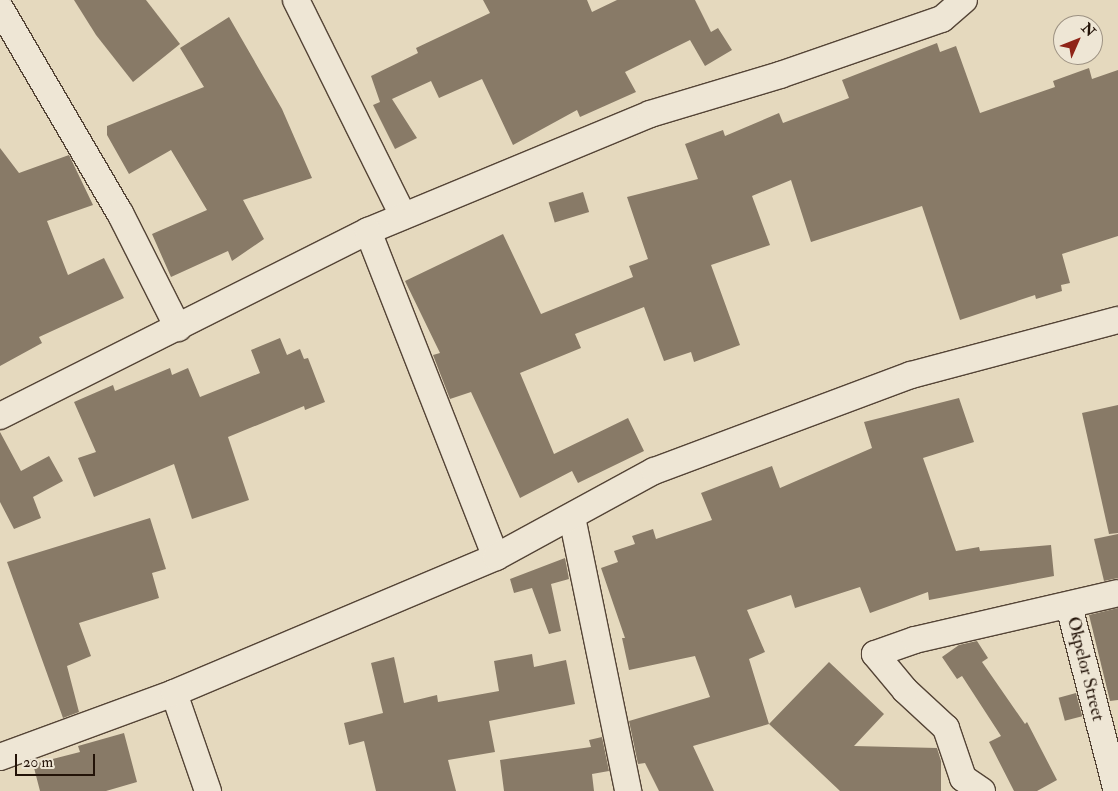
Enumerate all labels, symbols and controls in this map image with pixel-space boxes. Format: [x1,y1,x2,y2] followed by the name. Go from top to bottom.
[1053,15,1103,65] north arrow
[1078,20,1099,40] text: N
[1062,615,1108,723] street label: Okpelor Street
[18,744,98,776] scale bar
[23,753,53,772] text: 20 m

